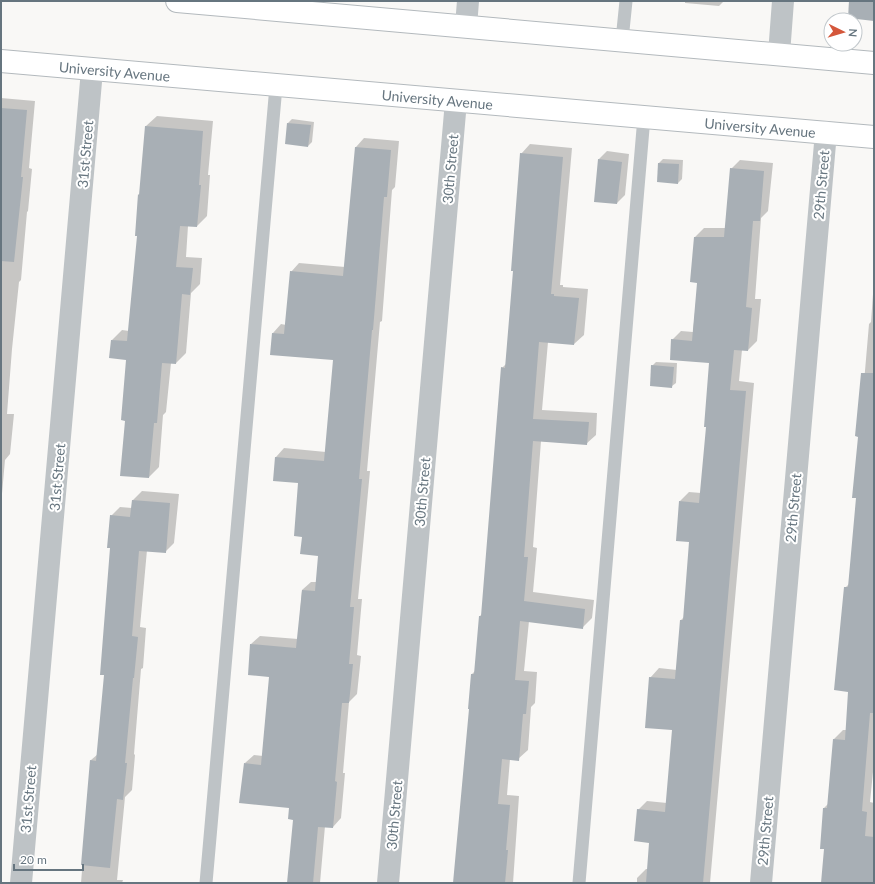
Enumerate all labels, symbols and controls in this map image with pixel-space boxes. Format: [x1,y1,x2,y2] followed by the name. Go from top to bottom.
[823,12,863,52] north arrow
[847,28,860,38] text: N
[58,58,171,84] street label: University Avenue
[381,86,494,112] street label: University Avenue
[704,114,816,140] street label: University Avenue
[74,119,96,189] street label: 31st Street
[439,134,461,204] street label: 30th Street
[810,150,832,220] street label: 29th Street
[46,442,68,512] street label: 31st Street
[411,457,433,527] street label: 30th Street
[782,473,804,543] street label: 29th Street
[17,764,39,834] street label: 31st Street
[383,780,405,850] street label: 30th Street
[754,796,776,866] street label: 29th Street
[14,846,83,872] scale bar
[20,852,47,867] text: 20 m

